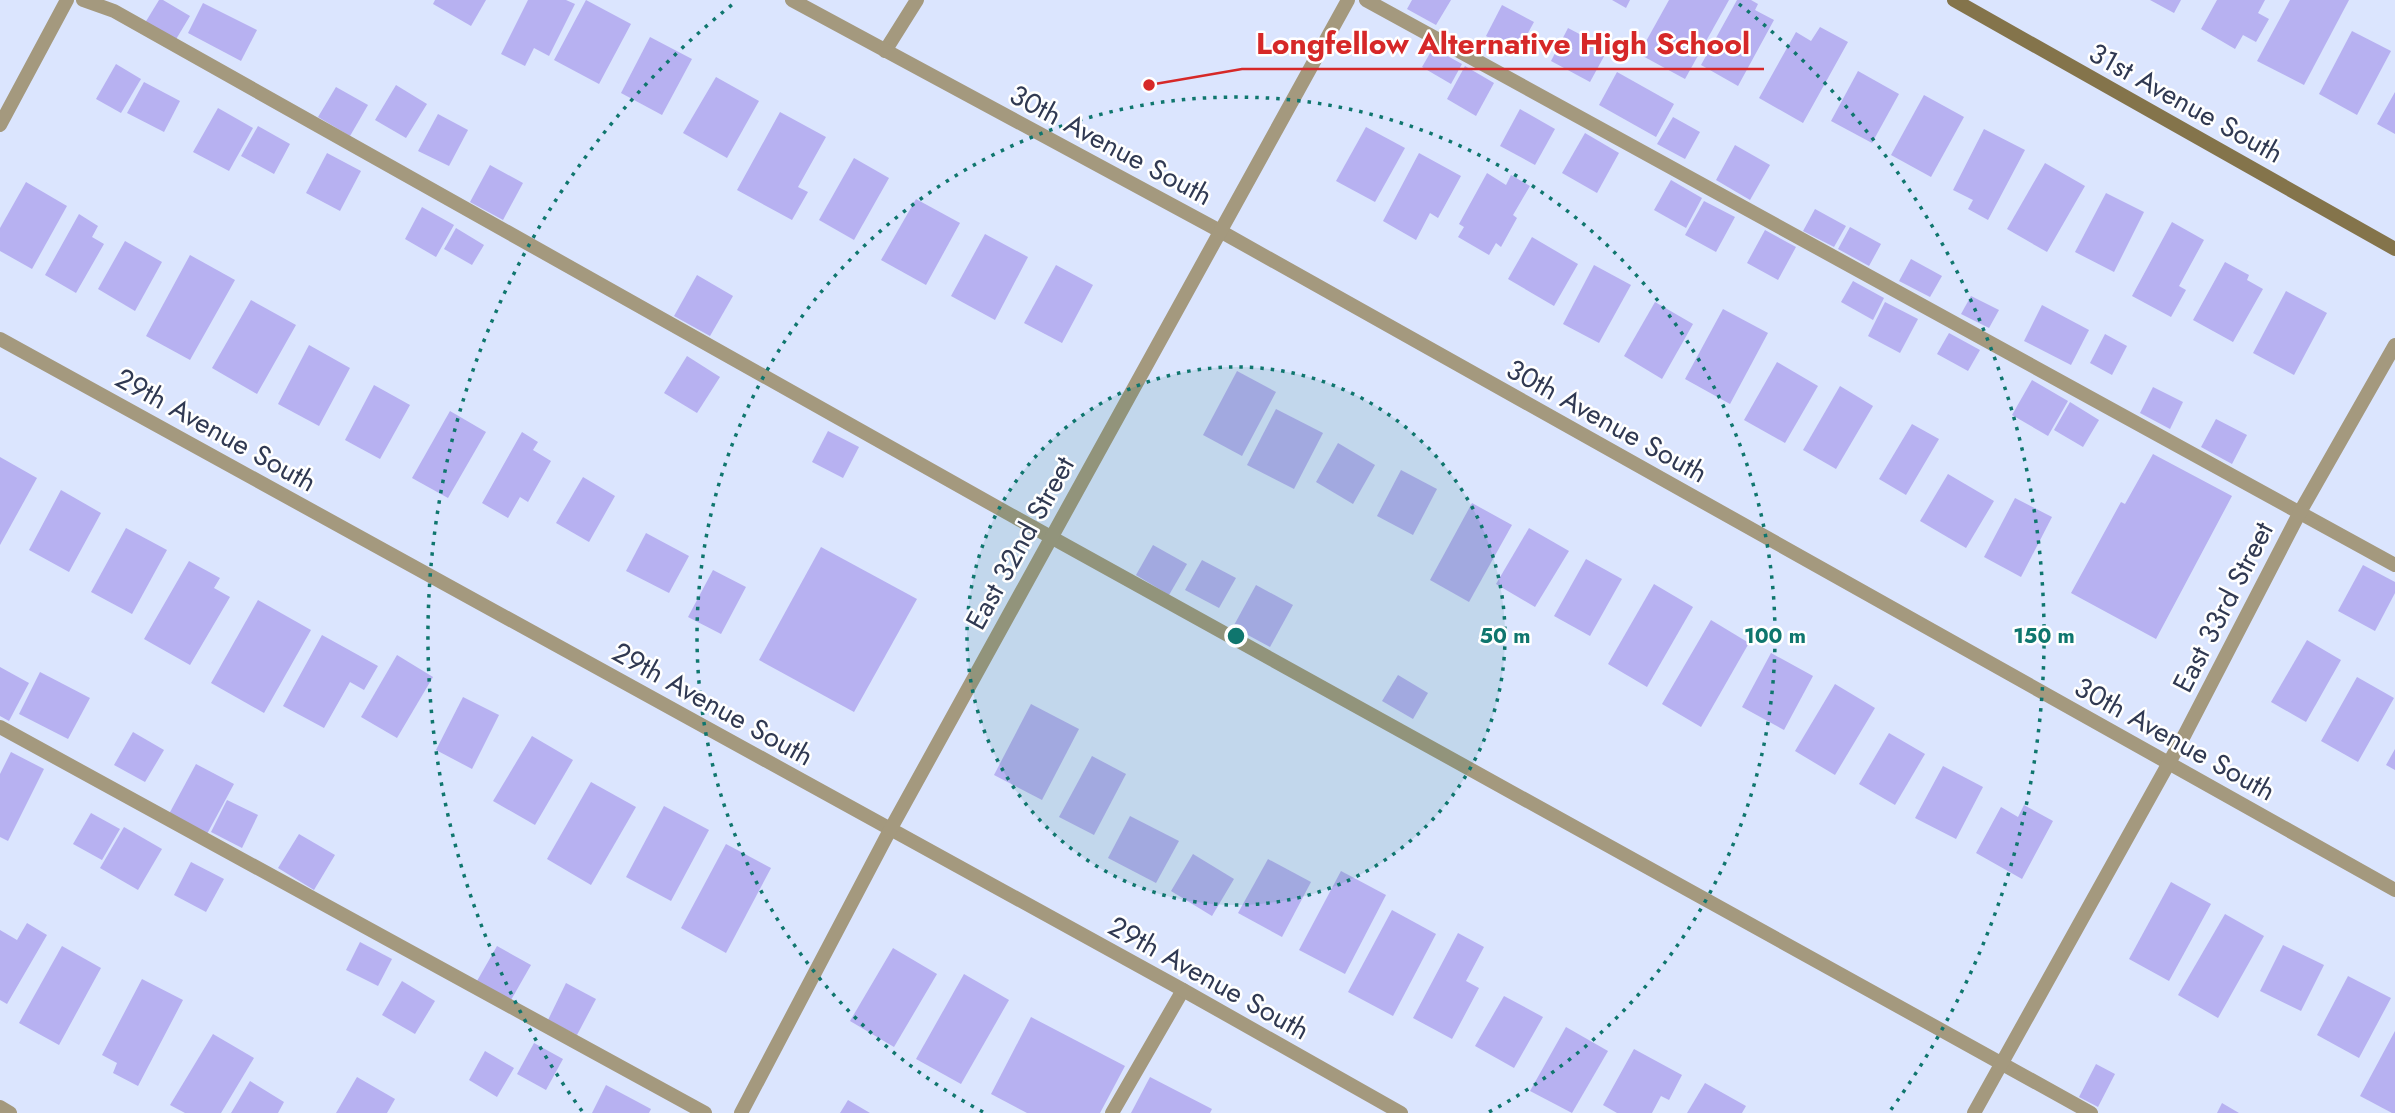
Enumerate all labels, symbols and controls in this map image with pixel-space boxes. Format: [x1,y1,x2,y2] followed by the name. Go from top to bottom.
[1242,18,1764,69] callout: Longfellow Alternative High School
[1256,22,1750,65] text: Longfellow Alternative High School
[2081,33,2291,173] street label: 31st Avenue South
[1002,74,1220,216] street label: 30th Avenue South
[1499,349,1715,493] street label: 30th Avenue South
[108,358,324,502] street label: 29th Avenue South
[955,449,1085,637] street label: East 32nd Street
[2162,514,2284,699] street label: East 33rd Street
[1480,621,1530,651] text: 50 m
[1744,621,1806,651] text: 100 m
[2013,621,2075,651] text: 150 m
[1224,624,1248,648] centre of rings
[605,632,821,776] street label: 29th Avenue South
[2067,667,2283,811] street label: 30th Avenue South
[1101,906,1317,1050] street label: 29th Avenue South

